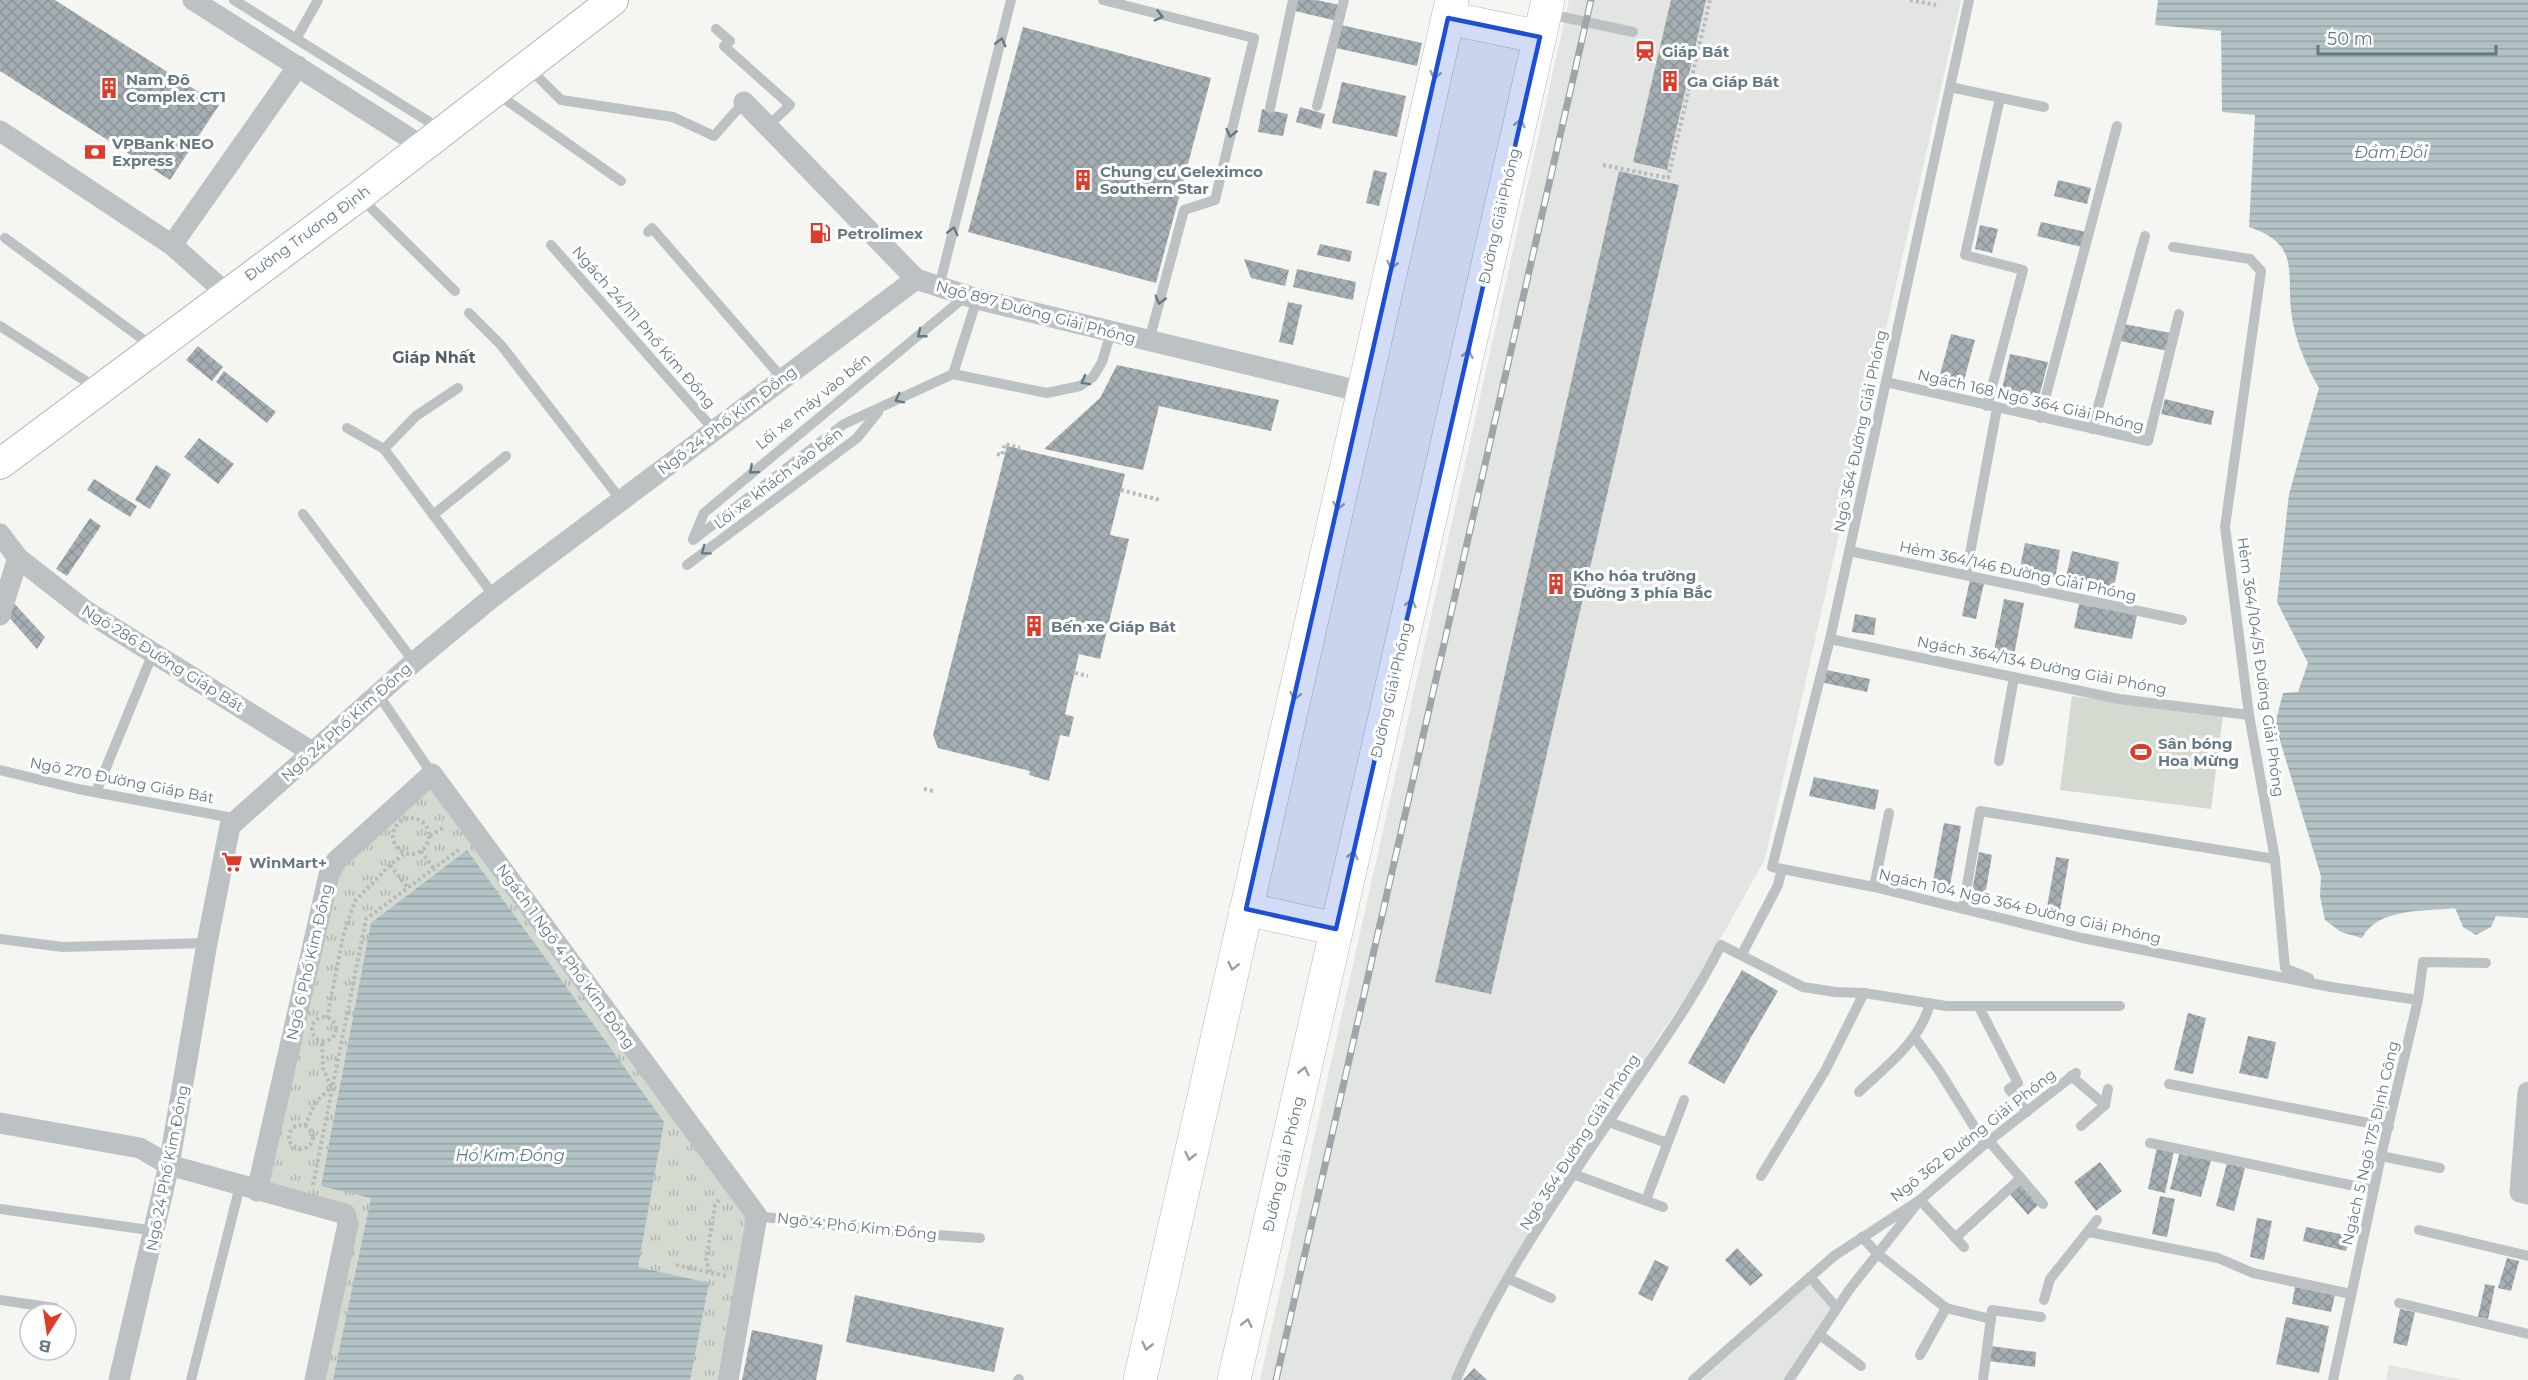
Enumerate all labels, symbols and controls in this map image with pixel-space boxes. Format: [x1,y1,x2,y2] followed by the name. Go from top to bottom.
[1154,8,1164,21] one-way arrow
[2318,18,2496,56] scale bar
[2327,28,2373,50] text: 50 m
[993,37,1006,47] one-way arrow
[1633,39,1657,63] station icon: Giáp Bát
[1662,42,1730,61] place label: Giáp Bát
[1658,69,1682,93] building icon: Ga Giáp Bát
[126,70,226,106] place label: Nam Đô Complex CT1
[1430,70,1443,80] one-way arrow
[1687,72,1780,91] place label: Ga Giáp Bát
[97,76,121,100] building icon: Nam Đô Complex CT1
[1513,118,1526,128] one-way arrow
[1226,128,1239,138] one-way arrow
[111,134,214,170] place label: VPBank NEO Express
[83,140,107,164] bank icon: VPBank NEO Express
[2355,143,2428,162] water label: Đầm Đỗi
[1474,146,1524,286] street label: Đường Giải Phóng
[1100,162,1263,198] place label: Chung cư Geleximco Southern Star
[1071,168,1095,192] building icon: Chung cư Geleximco Southern Star
[240,181,374,285] street label: Đường Trương Định
[808,221,832,245] fuel station icon: Petrolimex
[837,224,923,243] place label: Petrolimex
[946,226,959,236] one-way arrow
[568,242,720,412] street label: Ngách 24/111 Phố Kim Đồng
[1387,260,1400,270] one-way arrow
[934,276,1138,348] street label: Ngõ 897 Đường Giải Phóng
[1155,294,1167,305] one-way arrow
[917,326,928,337] one-way arrow
[1829,328,1891,534] street label: Ngõ 364 Đường Giải Phóng
[392,348,476,367] district label: Giáp Nhất
[752,349,874,453] street label: Lối xe máy vào bến
[1460,349,1473,359] one-way arrow
[654,362,800,478] street label: Ngõ 24 Phố Kim Đồng
[1916,365,2146,435] street label: Ngách 168 Ngõ 364 Giải Phóng
[1081,374,1091,385] one-way arrow
[895,392,906,403] one-way arrow
[710,423,846,533] street label: Lối xe khách vào bến
[749,463,760,474] one-way arrow
[1332,501,1345,511] one-way arrow
[2233,536,2289,798] street label: Hẻm 364/104/51 Đường Giải Phóng
[1898,537,2138,605] street label: Hẻm 364/146 Đường Giải Phóng
[701,544,712,555] one-way arrow
[1573,566,1712,602] place label: Kho hóa trường Đường 3 phía Bắc
[1544,572,1568,596] building icon: Kho hóa trường Đường 3 phía Bắc
[1403,598,1416,608] one-way arrow
[78,600,248,716] street label: Ngõ 286 Đường Giáp Bát
[1022,614,1046,638] building icon: Bến xe Giáp Bát
[1051,617,1177,636] place label: Bến xe Giáp Bát
[1366,620,1416,760] street label: Đường Giải Phóng
[1915,631,2169,699] street label: Ngách 364/134 Đường Giải Phóng
[277,658,415,786] street label: Ngõ 24 Phố Kim Đồng
[1289,691,1302,701] one-way arrow
[2158,734,2239,770] place label: Sân bóng Hoa Mừng
[2129,740,2153,764] sports icon: Sân bóng Hoa Mừng
[28,753,216,807] street label: Ngõ 270 Đường Giáp Bát
[220,850,244,874] supermarket icon: WinMart+
[1346,850,1359,860] one-way arrow
[249,853,327,872] place label: WinMart+
[493,860,639,1052] street label: Ngách 1 Ngõ 4 Phố Kim Đồng
[1877,864,2163,948] street label: Ngách 104 Ngõ 364 Đường Giải Phóng
[282,882,336,1042] street label: Ngõ 6 Phố Kim Đồng
[1228,960,1241,970] one-way arrow
[2337,1039,2403,1247] street label: Ngách 5 Ngõ 175 Định Công
[1515,1050,1643,1234] street label: Ngõ 364 Đường Giải Phóng
[1886,1064,2060,1206] street label: Ngõ 362 Đường Giải Phóng
[1297,1067,1310,1077] one-way arrow
[142,1083,192,1253] street label: Ngõ 24 Phố Kim Đồng
[1258,1094,1308,1234] street label: Đường Giải Phóng
[455,1146,565,1165] water label: Hồ Kim Đồng
[1185,1151,1198,1161] one-way arrow
[776,1208,938,1244] street label: Ngõ 4 Phố Kim Đồng
[18,1302,78,1362] north arrow
[1240,1318,1253,1328] one-way arrow
[37,1336,53,1357] text: B
[1142,1341,1155,1351] one-way arrow

